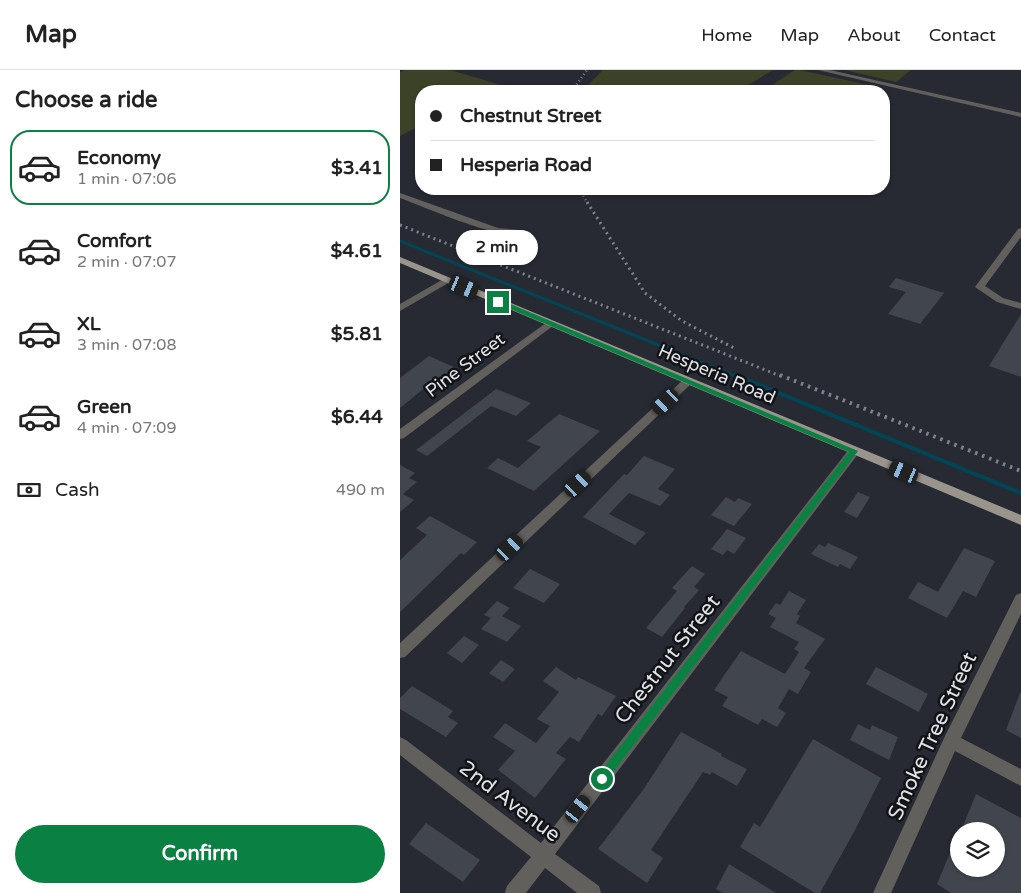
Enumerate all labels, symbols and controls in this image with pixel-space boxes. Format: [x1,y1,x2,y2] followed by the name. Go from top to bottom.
[25,20,77,49] text: Map
[701,24,752,46] text: Home
[780,24,819,46] text: Map
[847,24,901,46] text: About
[929,24,996,46] text: Contact
[15,87,158,113] text: Choose a ride
[460,105,601,127] text: Chestnut Street
[17,145,62,190] icon: car
[77,147,161,169] text: Economy
[460,154,592,176] text: Hesperia Road
[331,157,383,179] text: $3.41
[77,169,176,189] text: 1 min · 07:06
[17,228,62,273] icon: car
[77,230,151,252] text: Comfort
[457,230,539,264] callout: 2 min
[476,237,518,257] text: 2 min
[331,240,383,262] text: $4.61
[77,252,176,272] text: 2 min · 07:07
[447,274,480,300] car
[487,291,509,313] route end
[17,311,62,356] icon: car
[77,313,101,335] text: XL
[331,323,383,345] text: $5.81
[421,328,509,402] street label: Pine Street
[77,335,176,355] text: 3 min · 07:08
[655,339,779,409] street label: Hesperia Road
[649,386,682,418] car
[17,394,62,439] icon: car
[77,396,131,418] text: Green
[331,406,383,428] text: $6.44
[77,418,176,438] text: 4 min · 07:09
[887,459,920,485] car
[561,468,594,500] car
[15,476,43,504] icon: cash
[55,479,100,501] text: Cash
[336,480,385,500] text: 490 m
[493,532,526,564] car
[609,590,725,729] street label: Chestnut Street
[883,648,982,824] street label: Smoke Tree Street
[454,755,565,848] street label: 2nd Avenue
[591,768,613,790] route start
[562,793,593,825] car
[950,822,1005,877] map controls
[950,822,1005,877] button: layers
[15,825,385,883] button: Confirm

